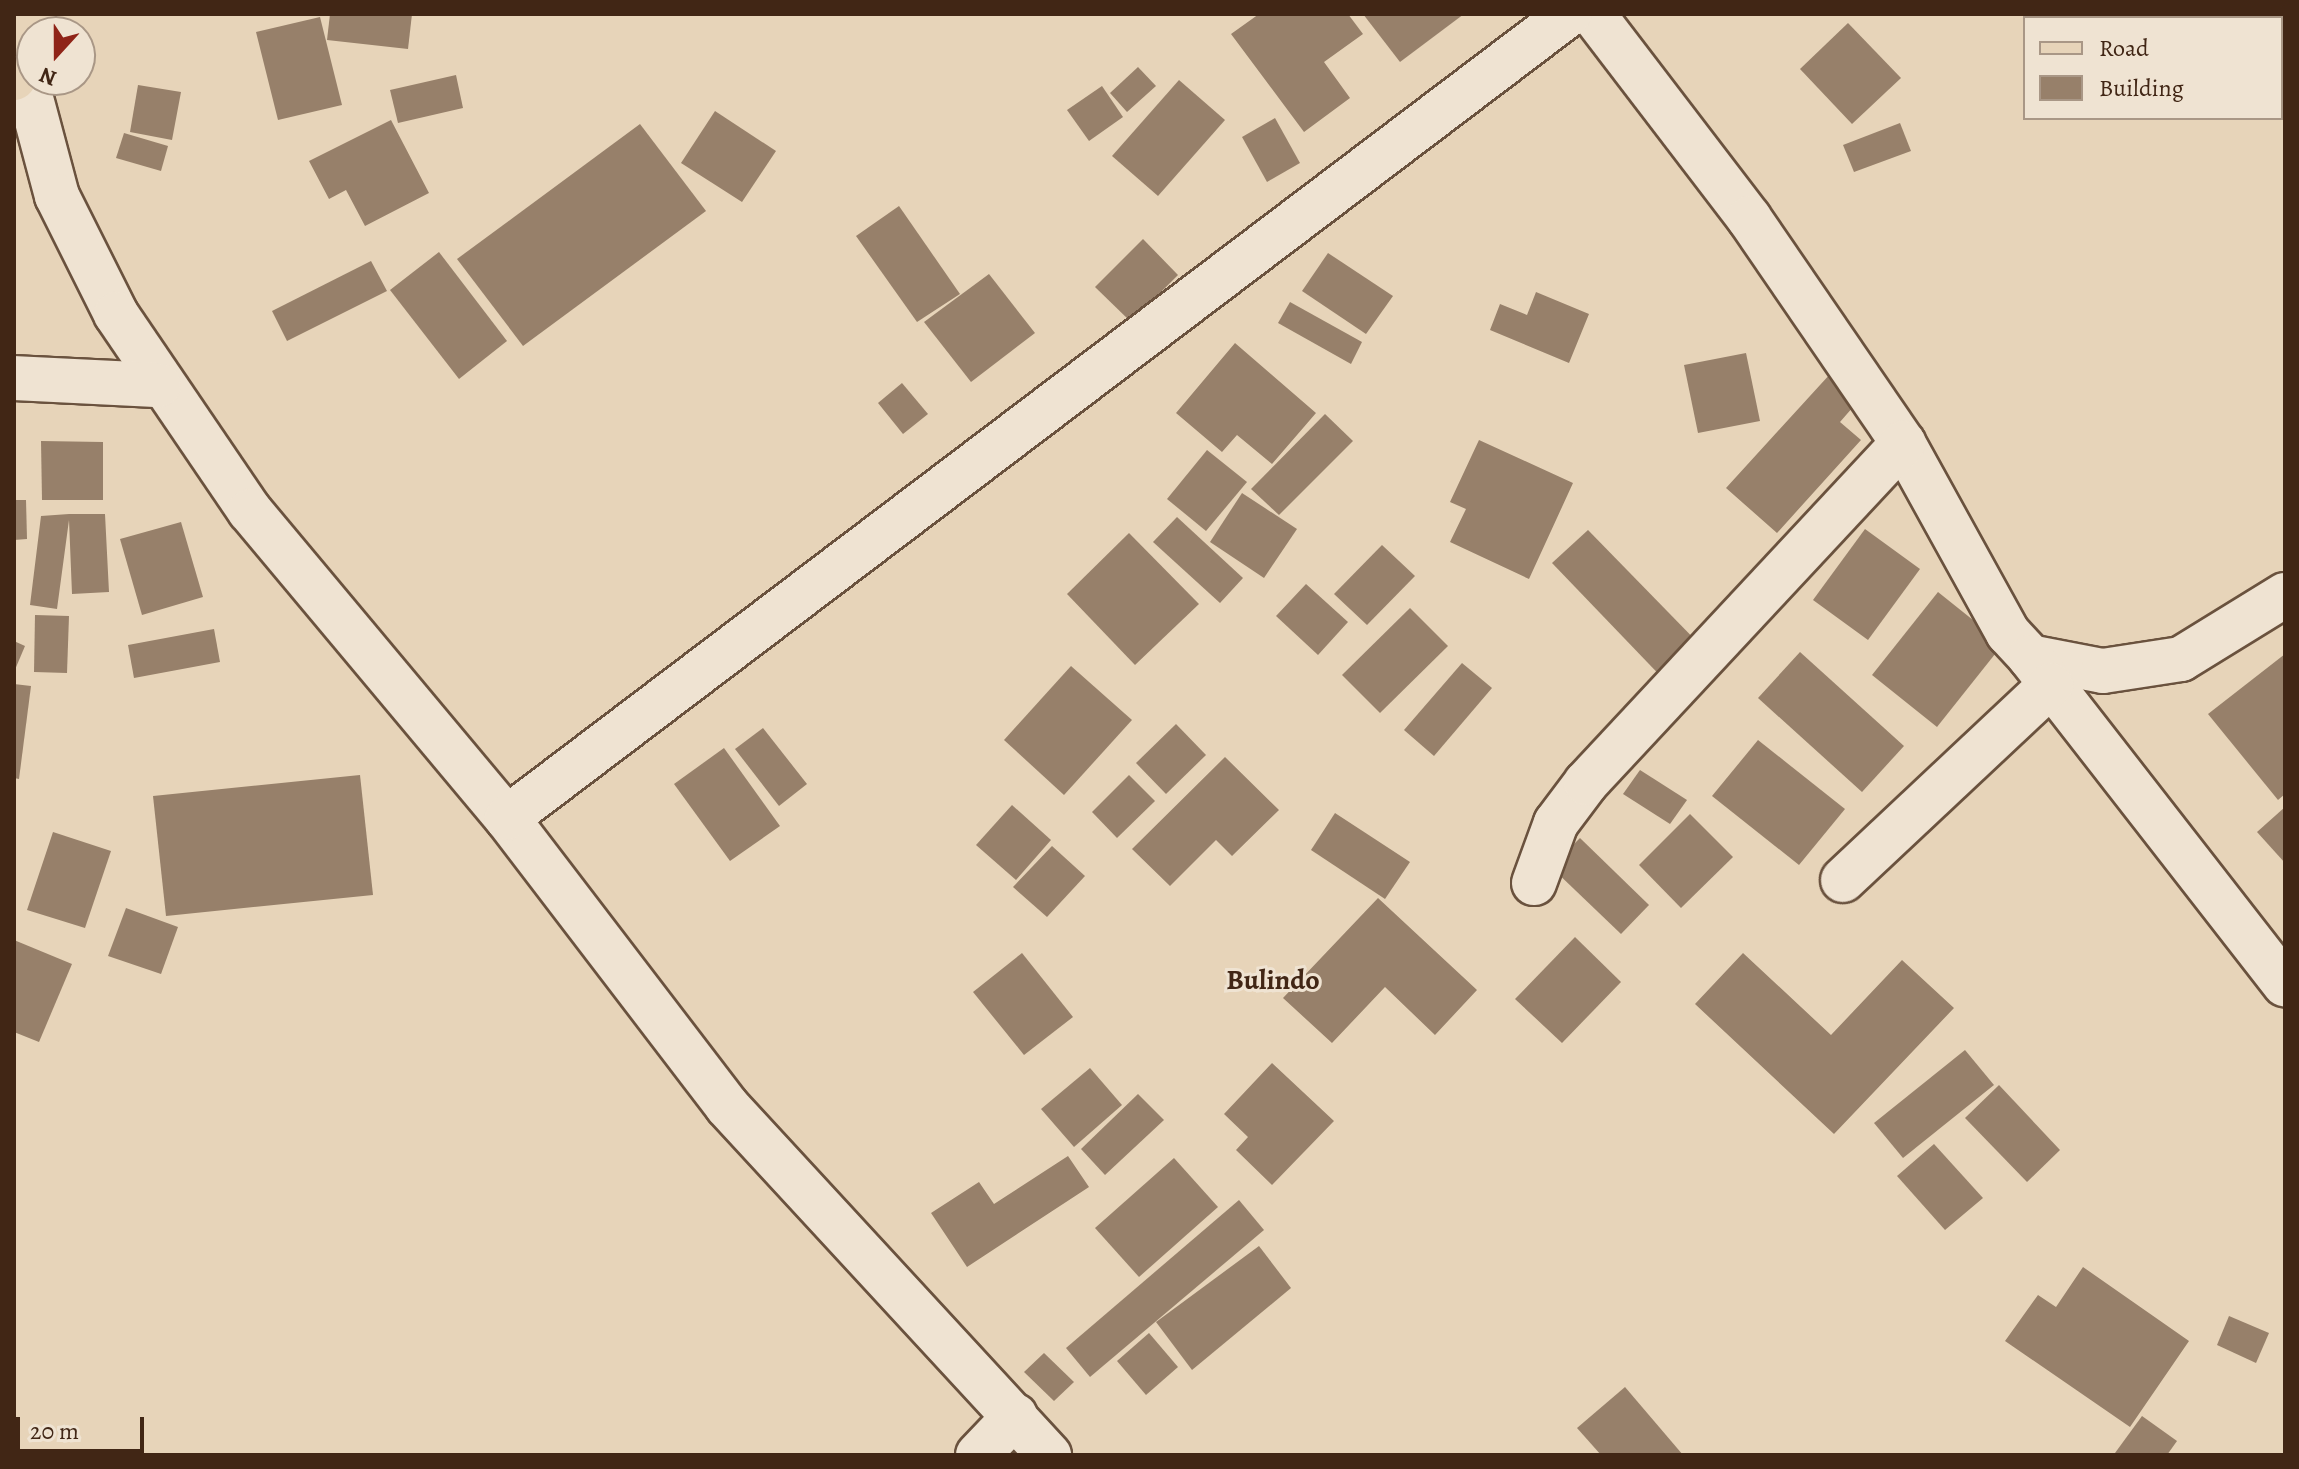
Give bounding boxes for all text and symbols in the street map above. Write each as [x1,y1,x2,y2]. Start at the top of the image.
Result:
north arrow [16,16,96,96]
legend [2023,16,2283,120]
text: Road [2099,32,2149,64]
text: N [35,60,61,93]
text: Building [2099,72,2184,104]
district label: Bulindo [1226,963,1320,997]
scale bar [20,1401,148,1451]
text: 20 m [30,1415,79,1447]

